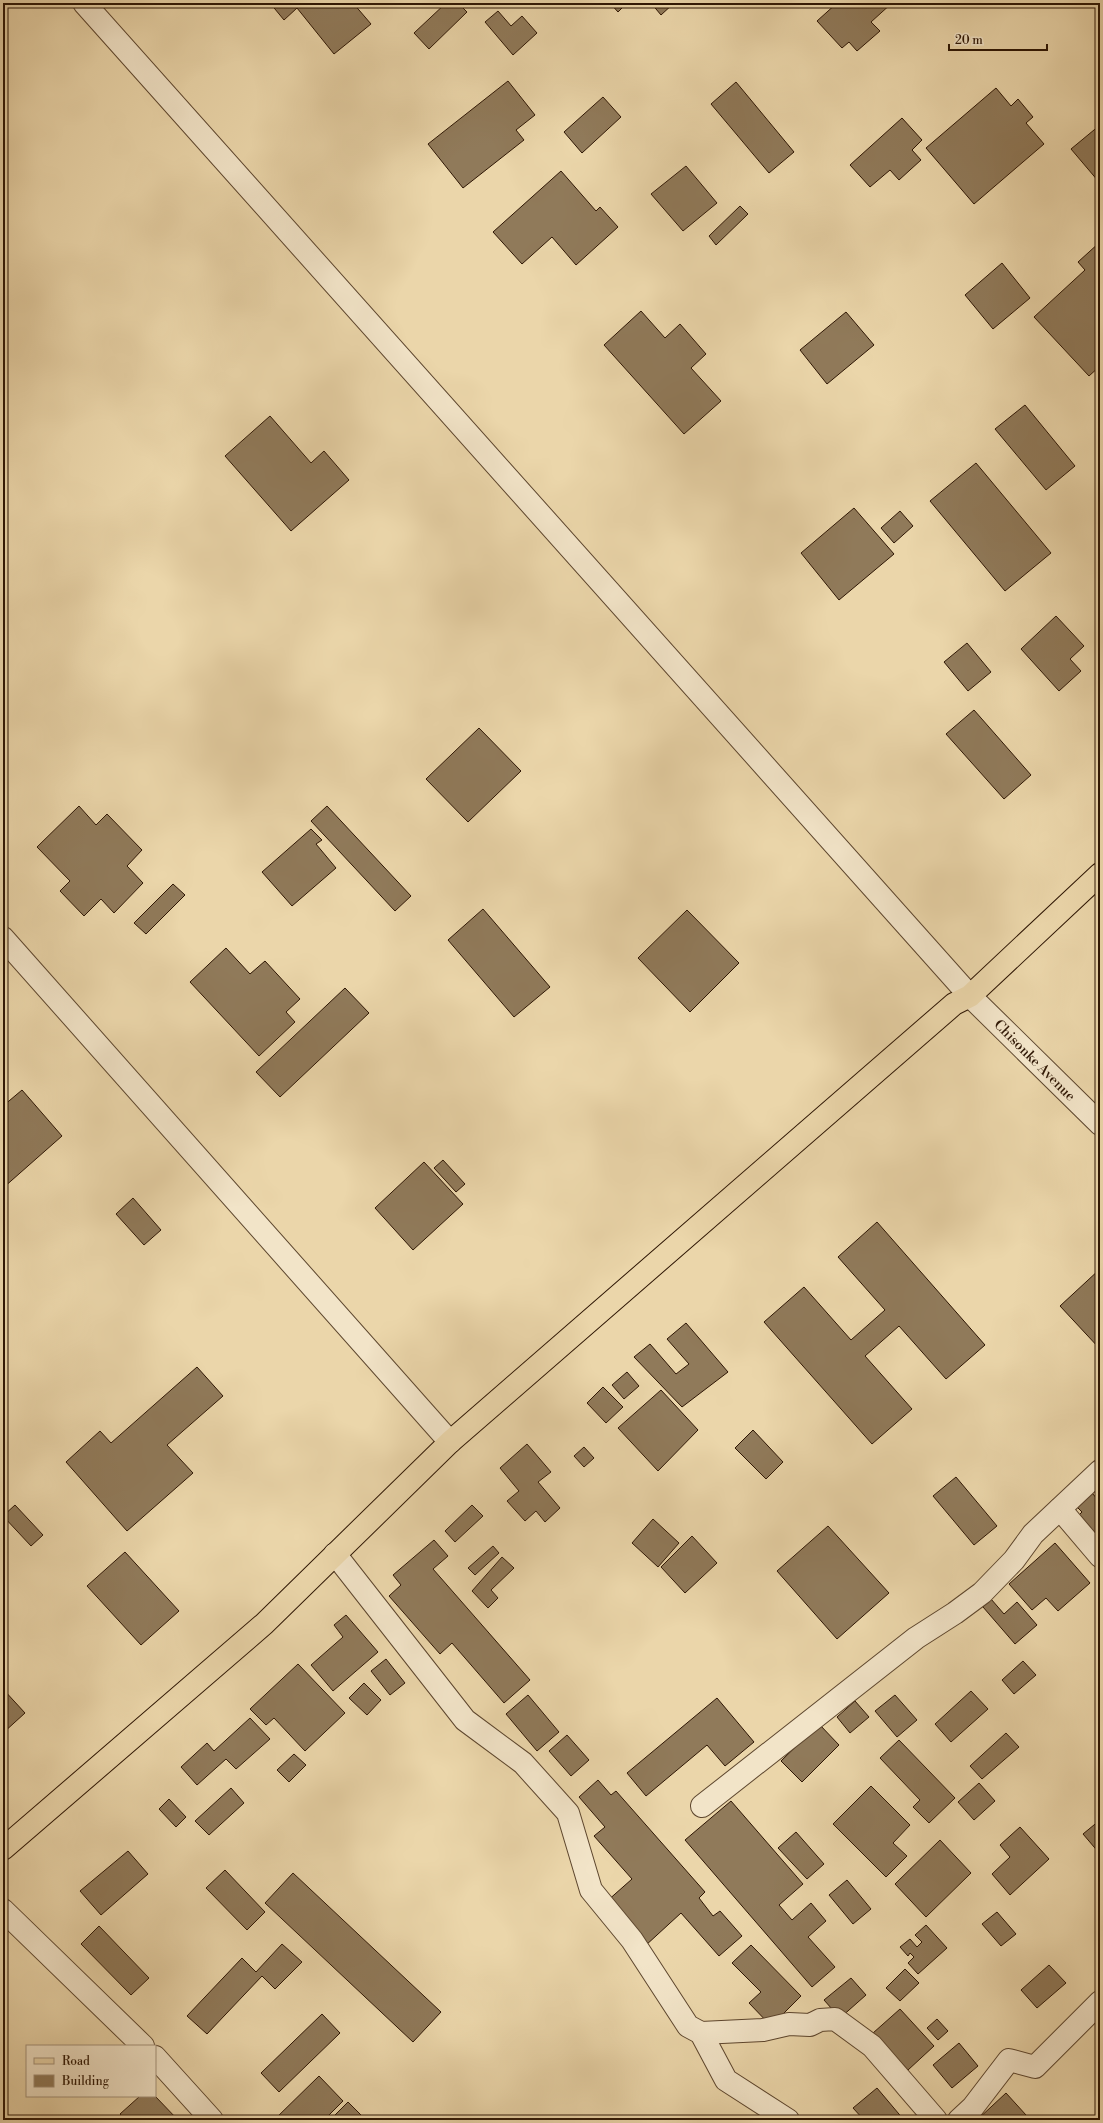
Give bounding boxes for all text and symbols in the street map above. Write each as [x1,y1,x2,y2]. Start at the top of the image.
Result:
scale bar [949,26,1047,52]
text: 20 m [955,33,983,48]
street label: Chisonke Avenue [990,1016,1079,1105]
legend [26,2045,156,2097]
text: Road [62,2054,90,2069]
text: Building [61,2074,110,2089]

